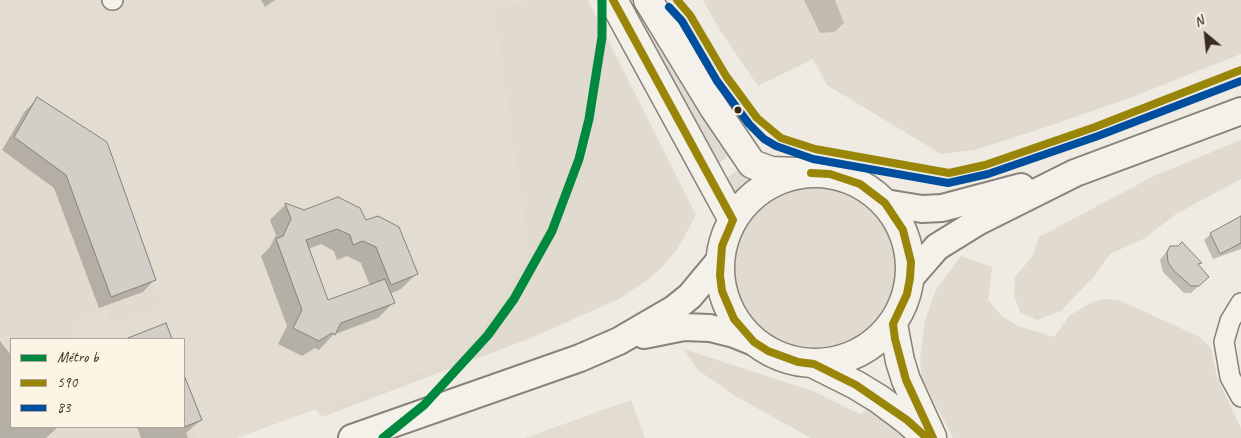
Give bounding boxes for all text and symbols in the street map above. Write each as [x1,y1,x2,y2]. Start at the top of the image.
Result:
north arrow [1181,10,1231,60]
text: N [1191,12,1207,31]
unlabelled marker [733,105,743,115]
legend [10,338,185,428]
text: Métro b [57,348,99,367]
text: 590 [57,373,77,392]
text: 83 [57,398,71,417]

